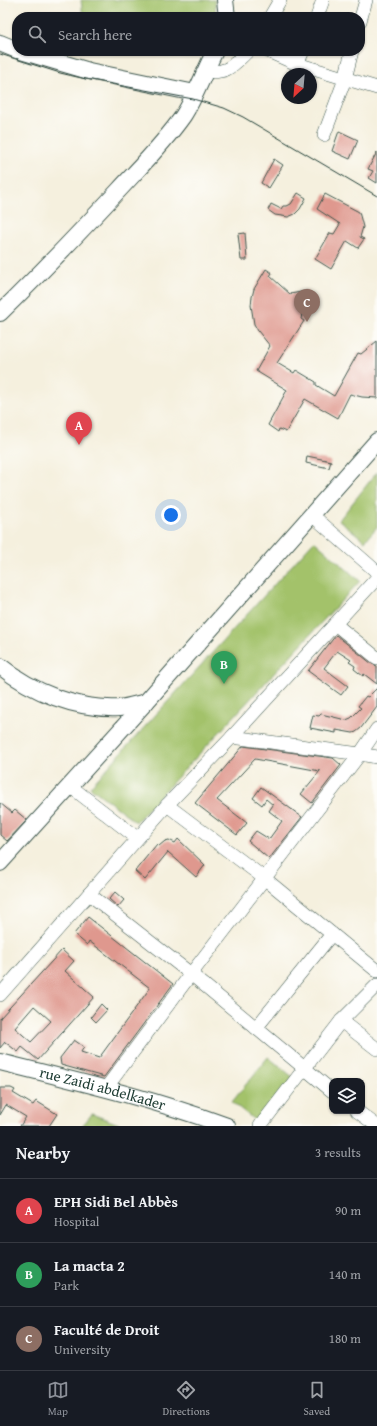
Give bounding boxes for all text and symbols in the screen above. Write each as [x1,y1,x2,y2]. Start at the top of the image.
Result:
search box [12,12,365,56]
icon: search [26,23,48,45]
text: Search here [58,24,132,45]
north arrow [281,68,317,104]
pin: C [294,289,320,322]
pin: A [66,412,92,445]
your location [161,505,181,525]
pin: B [211,651,237,684]
street label: rue Zaidi abdelkader [38,1061,168,1115]
map controls [329,1078,365,1114]
button: layers [329,1078,365,1114]
text: Nearby [16,1140,70,1165]
text: 3 results [315,1143,361,1162]
text: EPH Sidi Bel Abbès [54,1191,178,1212]
text: A [25,1201,33,1220]
text: 90 m [335,1201,361,1220]
text: Hospital [54,1212,99,1231]
text: La macta 2 [54,1255,125,1276]
text: B [25,1265,33,1284]
text: 140 m [329,1265,361,1284]
text: Park [54,1276,79,1295]
text: Faculté de Droit [54,1319,159,1340]
text: C [25,1329,33,1348]
text: 180 m [329,1329,361,1348]
text: University [54,1340,111,1359]
tab: Map [47,1379,69,1419]
tab: Directions [163,1379,210,1419]
tab: Saved [303,1379,330,1419]

